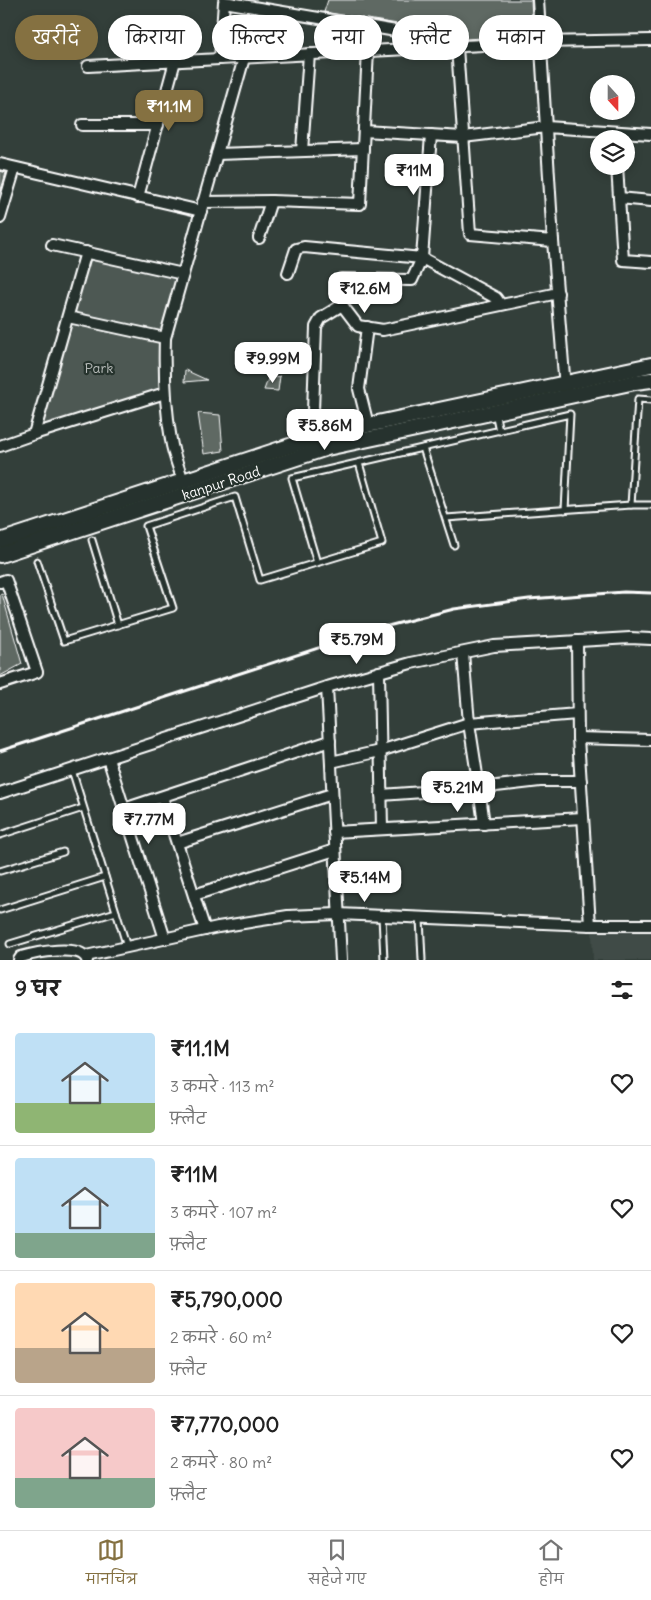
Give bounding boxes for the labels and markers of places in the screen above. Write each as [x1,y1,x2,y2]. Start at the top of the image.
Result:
pin: ₹11.1M [128,90,210,132]
pin: ₹11M [384,154,444,196]
pin: ₹12.6M [324,272,406,314]
pin: ₹9.99M [232,342,314,384]
pin: ₹5.86M [284,408,366,451]
pin: ₹5.79M [316,622,398,665]
pin: ₹5.21M [417,770,499,813]
pin: ₹7.77M [108,802,190,845]
pin: ₹5.14M [324,860,406,903]

